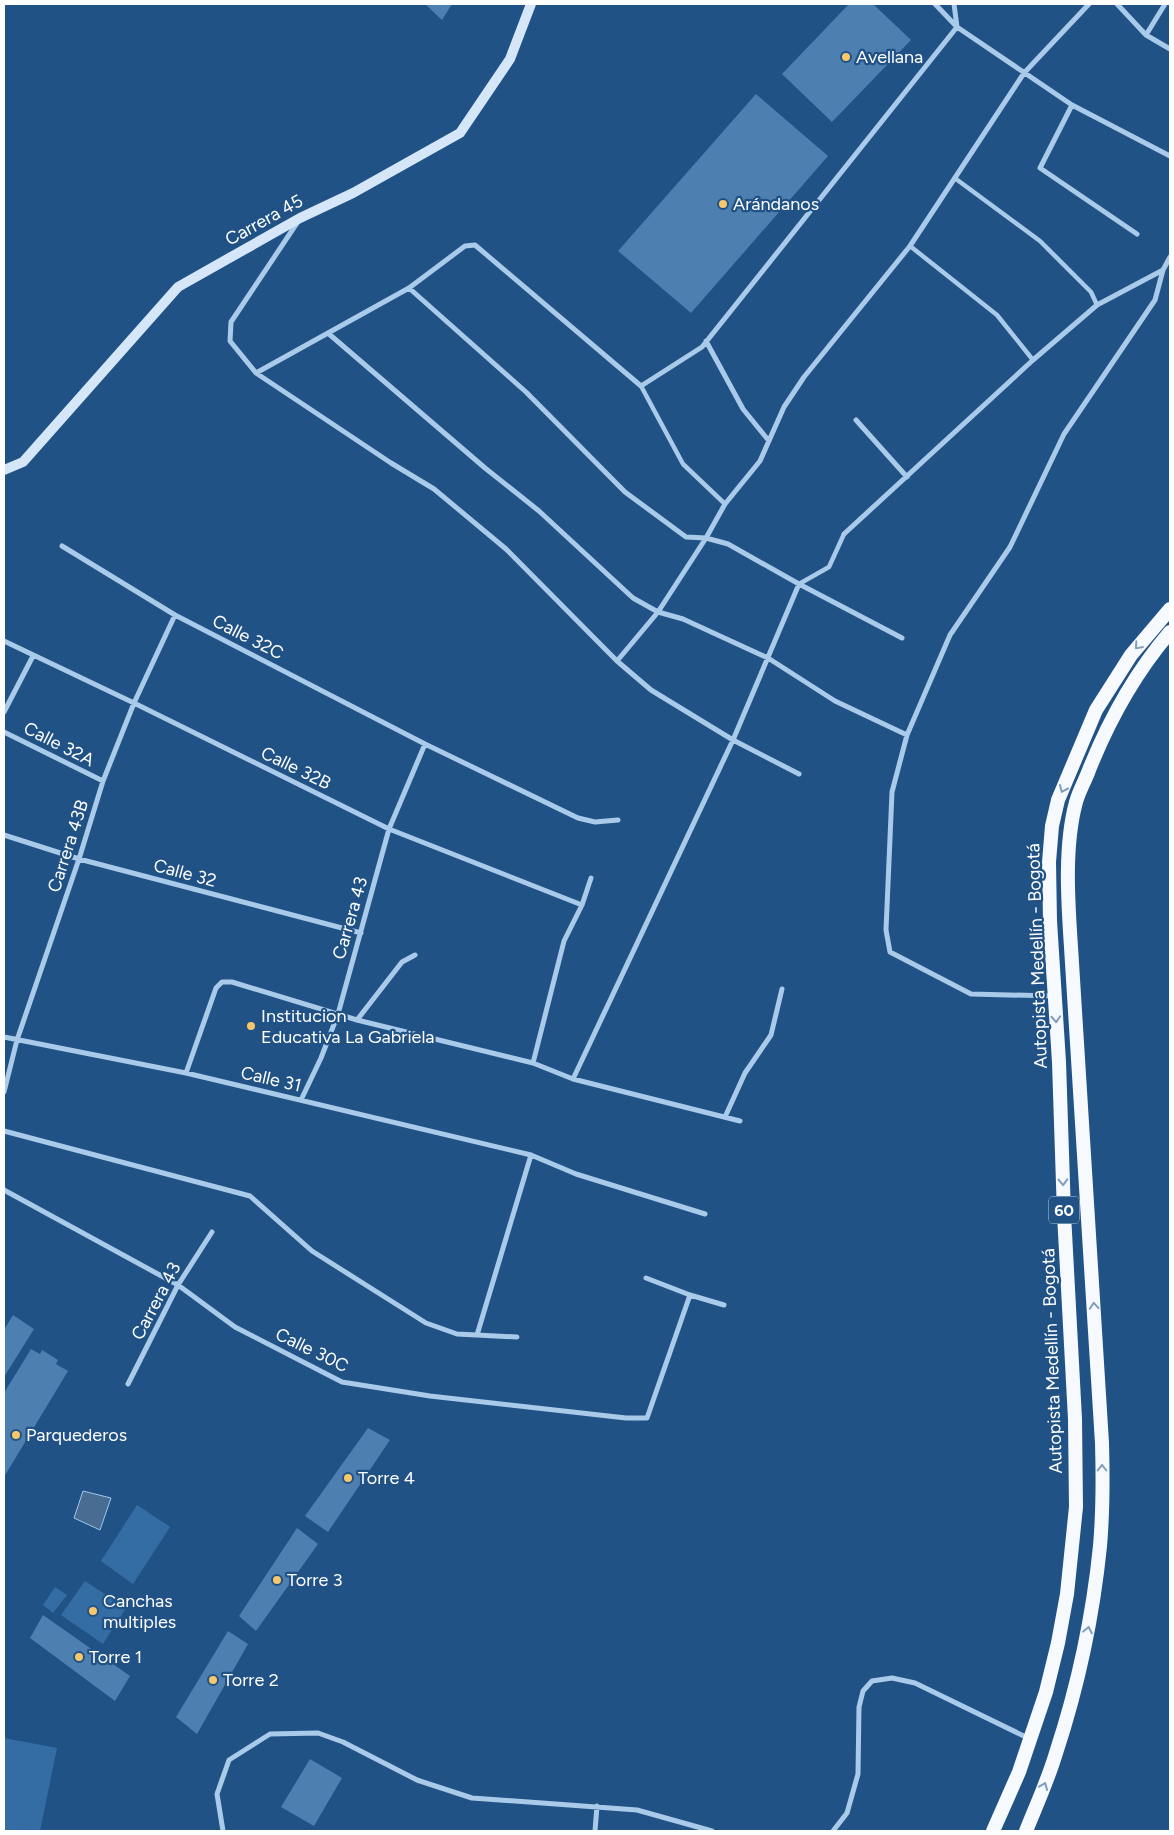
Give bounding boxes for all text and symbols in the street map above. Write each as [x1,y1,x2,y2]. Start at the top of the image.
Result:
place label: Avellana [856,46,923,68]
marker: Avellana [840,51,852,63]
street label: Carrera 45 [221,190,307,250]
place label: Arándanos [733,193,819,215]
marker: Arándanos [717,198,729,210]
street label: Calle 32C [209,610,287,664]
one-way arrow [1135,640,1144,649]
street label: Calle 32A [20,717,98,771]
street label: Calle 32B [257,742,335,794]
one-way arrow [1059,784,1070,793]
street label: Carrera 43B [43,797,93,895]
street label: Autopista Medellín - Bogotá [1022,843,1052,1069]
street label: Calle 32 [151,854,219,892]
street label: Carrera 43 [328,874,372,962]
place label: Institucion Educativa La Gabriela [261,1005,435,1048]
one-way arrow [1051,1016,1062,1024]
marker: Institucion Educativa La Gabriela [245,1020,257,1032]
street label: Calle 31 [239,1061,303,1097]
one-way arrow [1057,1178,1068,1186]
road number: 60 [1049,1196,1079,1224]
street label: Autopista Medellín - Bogotá [1037,1248,1067,1474]
street label: Carrera 43 [126,1258,186,1344]
one-way arrow [1088,1302,1099,1310]
street label: Calle 30C [272,1323,352,1377]
place label: Parquederos [26,1424,127,1446]
marker: Parquederos [10,1429,22,1441]
one-way arrow [1097,1464,1108,1472]
place label: Torre 4 [358,1467,415,1489]
marker: Torre 4 [342,1472,354,1484]
place label: Torre 3 [287,1569,343,1591]
marker: Torre 3 [271,1574,283,1586]
place label: Canchas multiples [103,1590,176,1633]
marker: Canchas multiples [87,1605,99,1617]
one-way arrow [1082,1625,1092,1634]
place label: Torre 1 [89,1646,142,1668]
marker: Torre 1 [73,1651,85,1663]
place label: Torre 2 [223,1669,279,1691]
marker: Torre 2 [207,1674,219,1686]
one-way arrow [1037,1782,1048,1791]

